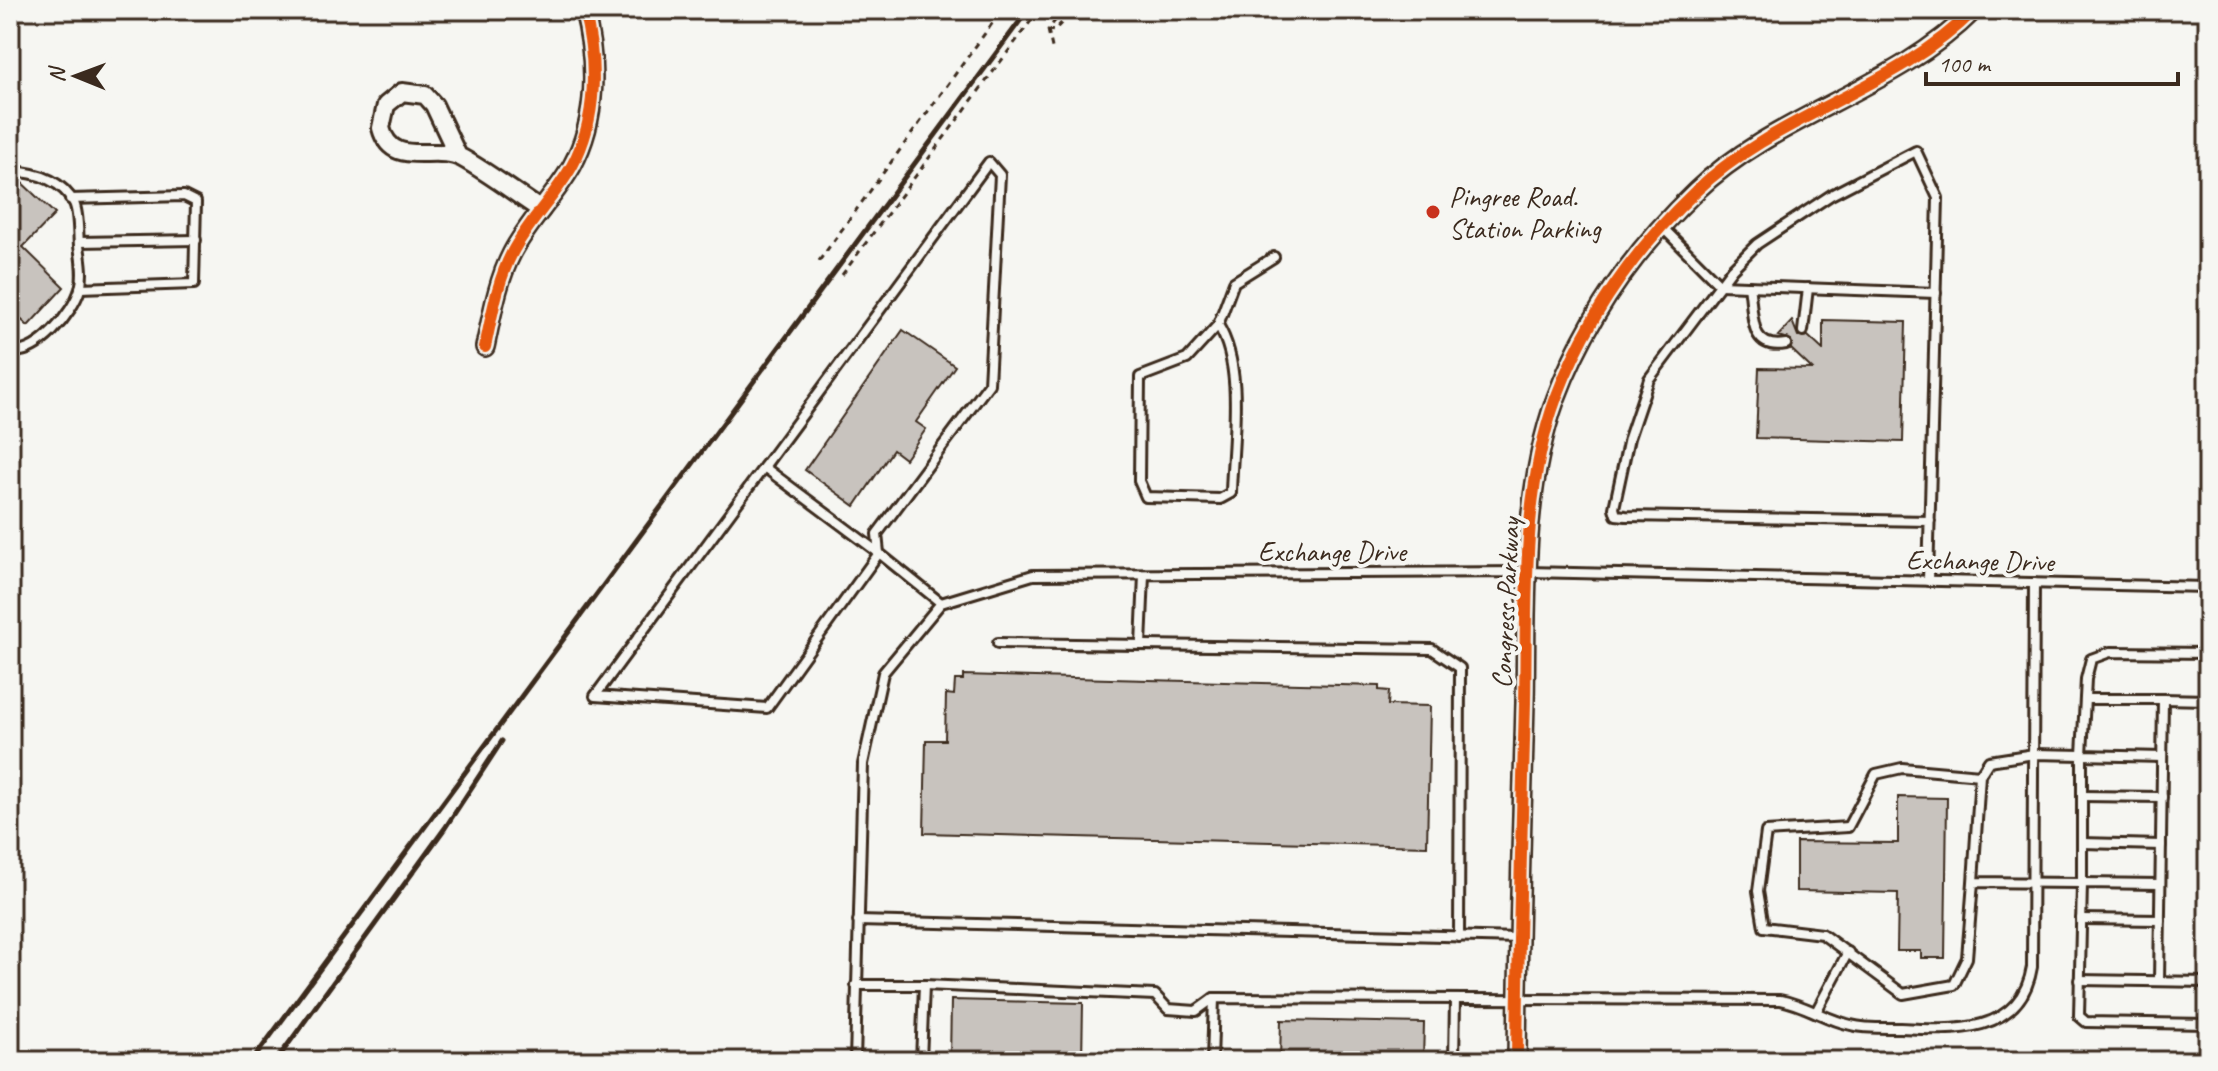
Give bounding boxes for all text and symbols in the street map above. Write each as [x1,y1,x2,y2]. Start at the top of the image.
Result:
north arrow [36,36,116,116]
scale bar [1926,36,2178,86]
text: 100 m [1938,49,1992,79]
text: N [43,65,71,83]
place label: Pingree Road. Station Parking [1449,179,1602,246]
marker: Pingree Road. Station Parking [1424,203,1442,221]
street label: Congress Parkway [1484,514,1528,689]
street label: Exchange Drive [1258,534,1408,569]
street label: Exchange Drive [1906,542,2056,579]

